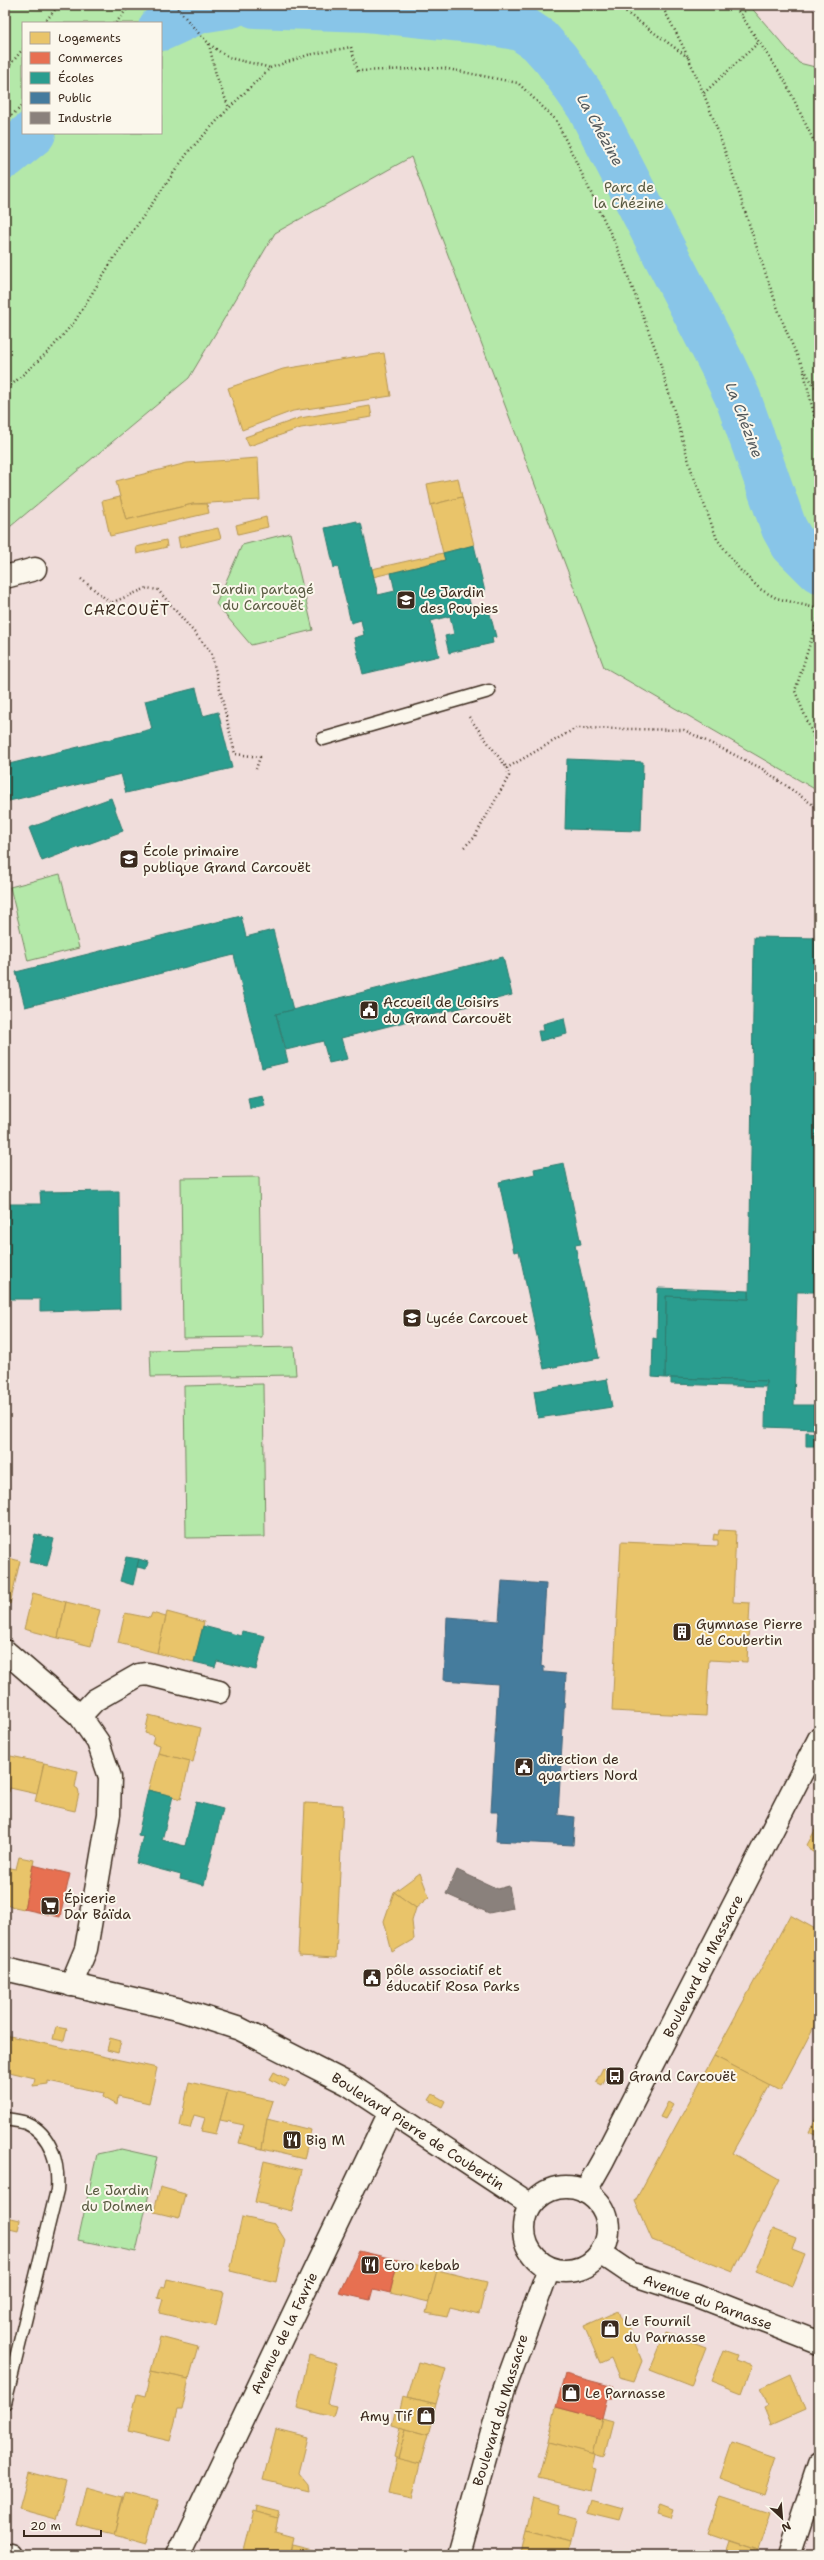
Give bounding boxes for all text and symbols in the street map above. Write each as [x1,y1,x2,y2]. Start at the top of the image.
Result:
legend [22,22,162,134]
text: Logements [58,30,121,46]
text: Commerces [58,50,123,66]
text: Écoles [58,70,94,86]
text: Public [58,90,92,106]
water label: La Chézine [572,90,628,170]
text: Industrie [58,110,112,126]
park label: Parc de la Chézine [594,178,664,212]
water label: La Chézine [720,379,768,461]
park label: Jardin partagé du Carcouët [212,580,314,614]
place label: Le Jardin des Poupies [420,583,499,617]
school or university icon: Le Jardin des Poupies [395,589,417,611]
district label: CARCOUËT [84,600,170,620]
place label: École primaire publique Grand Carcouët [143,842,311,876]
school or university icon: École primaire publique Grand Carcouët [118,848,140,870]
place label: Accueil de Loisirs du Grand Carcouët [383,993,512,1027]
public building icon: Accueil de Loisirs du Grand Carcouët [358,999,380,1021]
school or university icon: Lycée Carcouet [401,1307,423,1329]
place label: Lycée Carcouet [426,1309,528,1327]
place label: Gymnase Pierre de Coubertin [696,1615,803,1649]
building icon: Gymnase Pierre de Coubertin [671,1621,693,1643]
place label: direction de quartiers Nord [538,1750,638,1784]
public building icon: direction de quartiers Nord [513,1756,535,1778]
place label: Épicerie Dar Baïda [64,1889,131,1923]
street label: Boulevard du Massacre [659,1891,747,2041]
supermarket icon: Épicerie Dar Baïda [39,1895,61,1917]
place label: pôle associatif et éducatif Rosa Parks [386,1961,520,1995]
public building icon: pôle associatif et éducatif Rosa Parks [361,1967,383,1989]
bus stop icon: Grand Carcouët [604,2065,626,2087]
place label: Grand Carcouët [629,2067,736,2085]
street label: Boulevard Pierre de Coubertin [328,2068,508,2194]
restaurant icon: Big M [281,2129,303,2151]
place label: Big M [306,2131,345,2149]
park label: Le Jardin du Dolmen [81,2181,153,2215]
restaurant icon: Euro kebab [359,2254,381,2276]
place label: Euro kebab [384,2256,460,2274]
street label: Avenue de la Favrie [247,2269,321,2397]
street label: Avenue du Parnasse [641,2270,775,2334]
place label: Le Fournil du Parnasse [624,2312,706,2346]
shop icon: Le Fournil du Parnasse [599,2318,621,2340]
street label: Boulevard du Massacre [468,2332,532,2488]
shop icon: Le Parnasse [560,2382,582,2404]
place label: Le Parnasse [585,2384,666,2402]
shop icon: Amy Tif [415,2405,437,2427]
place label: Amy Tif [360,2407,413,2425]
north arrow [762,2498,802,2538]
scale bar [24,2512,101,2538]
text: 20 m [30,2518,61,2534]
text: N [779,2518,793,2535]

